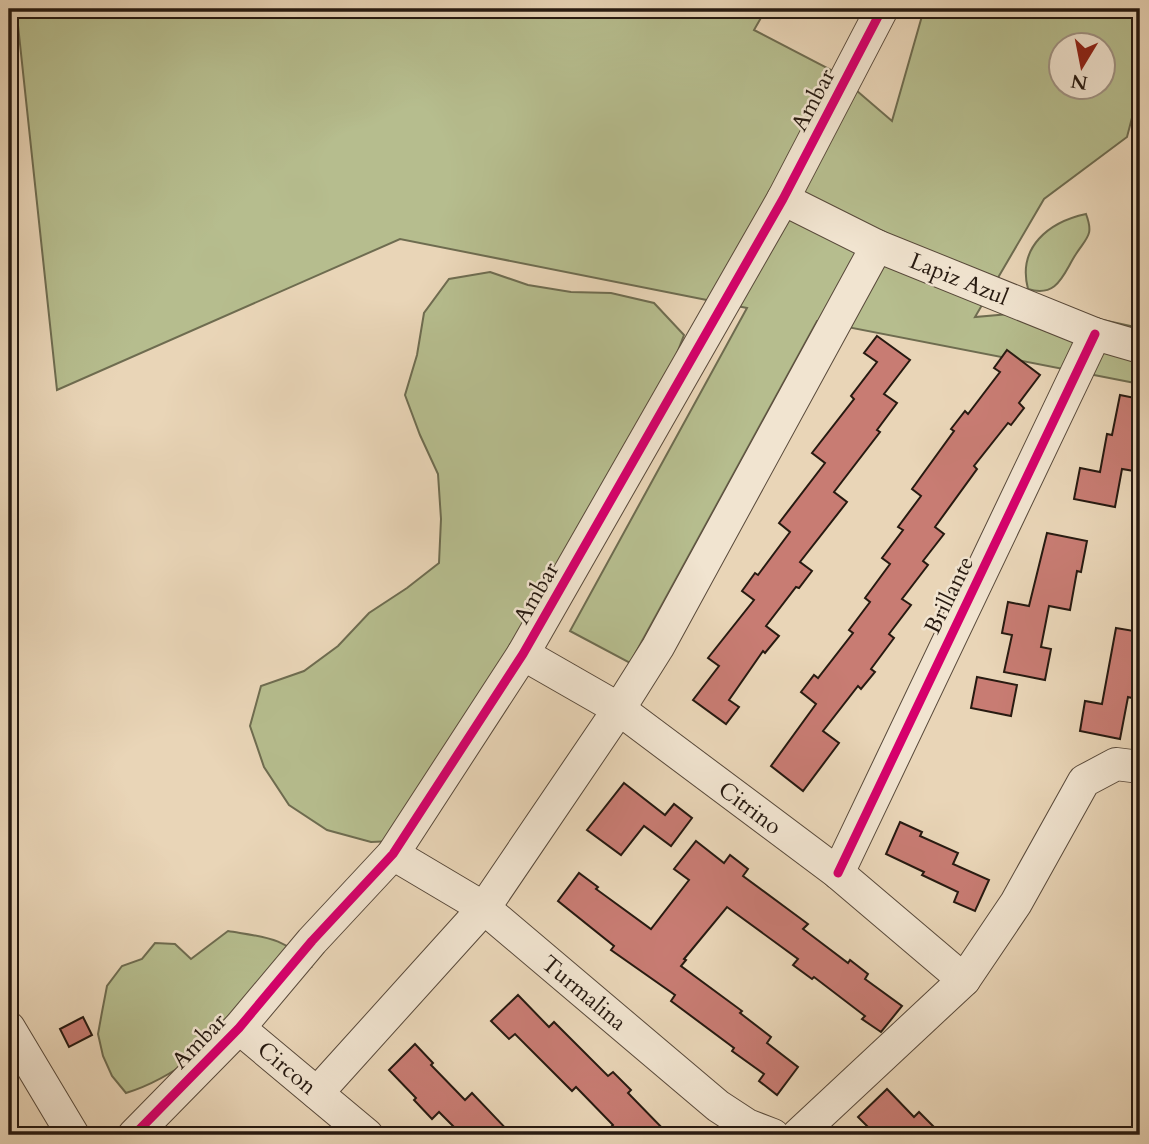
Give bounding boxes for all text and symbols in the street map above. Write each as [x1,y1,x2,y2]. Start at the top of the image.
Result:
north arrow [1048,32,1118,102]
street label: Ambar [784,63,843,137]
text: N [1068,67,1090,96]
street label: Lapiz Azul [905,245,1013,313]
street label: Brillante [917,551,981,639]
street label: Ambar [506,556,566,630]
street label: Citrino [712,774,788,842]
street label: Turmalina [535,948,633,1038]
street label: Ambar [165,1006,234,1076]
street label: Circon [251,1034,323,1102]

